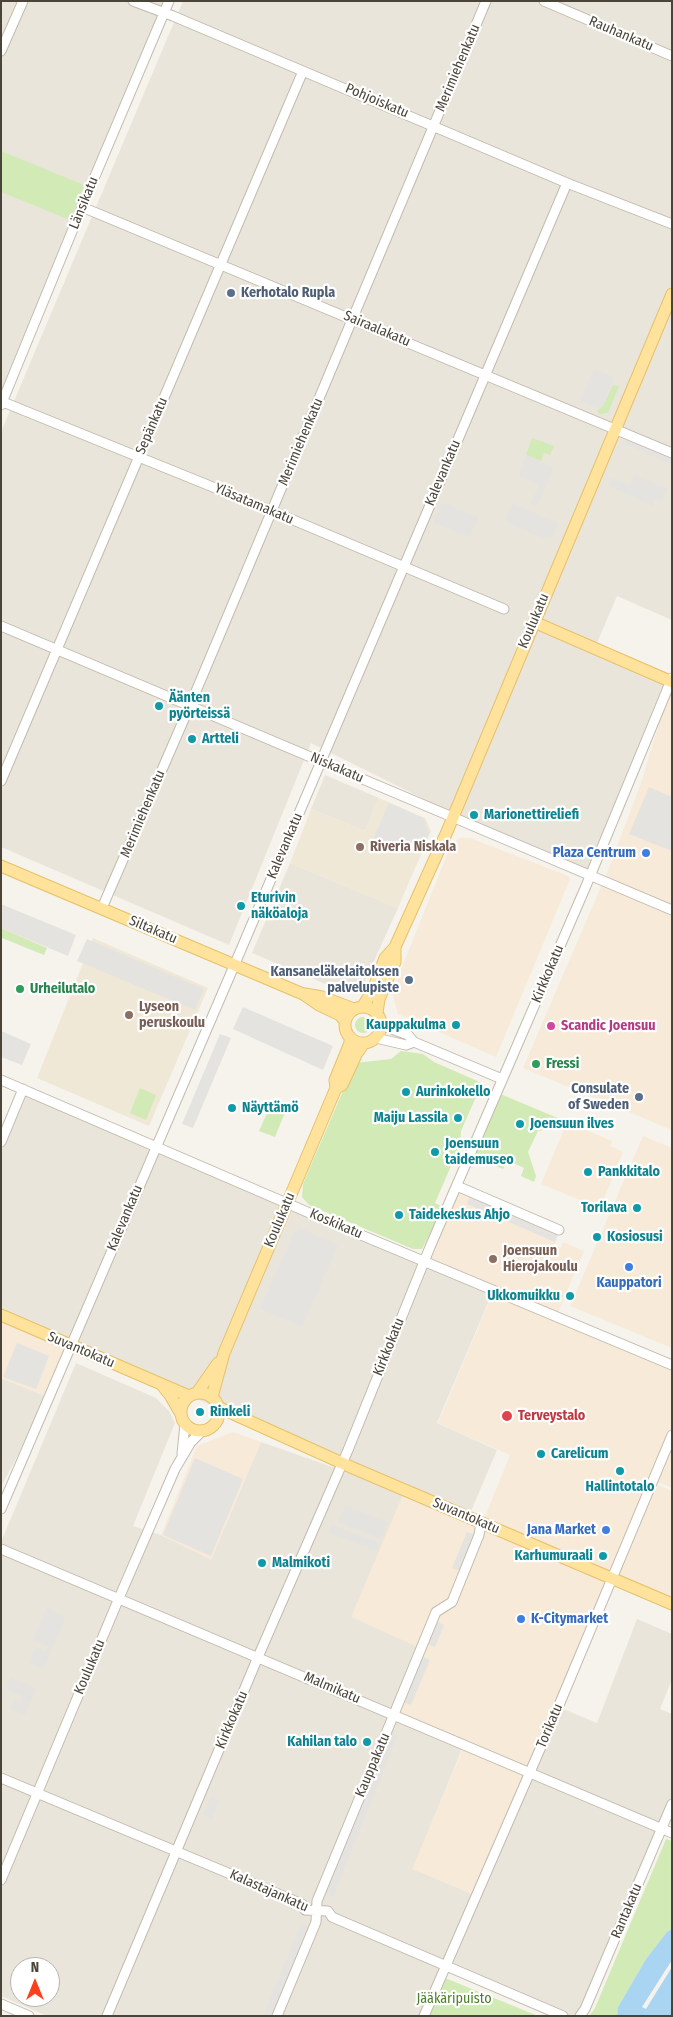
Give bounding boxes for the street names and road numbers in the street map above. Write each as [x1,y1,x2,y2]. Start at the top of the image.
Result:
street label: Rauhankatu [586,13,656,55]
street label: Merimiehenkatu [432,22,484,114]
street label: Pohjoiskatu [343,80,411,122]
street label: Länsikatu [66,174,102,232]
street label: Sairaalakatu [341,307,413,351]
street label: Sepänkatu [132,395,172,457]
street label: Merimiehenkatu [275,396,327,488]
street label: Kalevankatu [422,438,464,508]
street label: Yläsatamakatu [212,480,296,528]
street label: Koulukatu [515,591,553,651]
street label: Niskakatu [308,749,366,787]
street label: Merimiehenkatu [117,768,169,860]
street label: Kalevankatu [264,811,306,881]
street label: Siltakatu [126,912,180,948]
street label: Kirkkokatu [528,943,568,1005]
street label: Kalevankatu [104,1183,146,1253]
street label: Koulukatu [261,1190,299,1250]
street label: Koskikatu [307,1205,365,1243]
street label: Kirkkokatu [370,1315,408,1379]
street label: Suvantokatu [45,1328,117,1372]
street label: Suvantokatu [430,1494,502,1538]
street label: Koulukatu [71,1637,109,1697]
street label: Malmikatu [301,1669,363,1707]
street label: Kirkkokatu [212,1689,252,1751]
street label: Torikatu [533,1701,567,1751]
street label: Kauppakatu [352,1730,394,1800]
street label: Kalastajankatu [227,1866,311,1916]
street label: Rantakatu [608,1881,646,1941]

